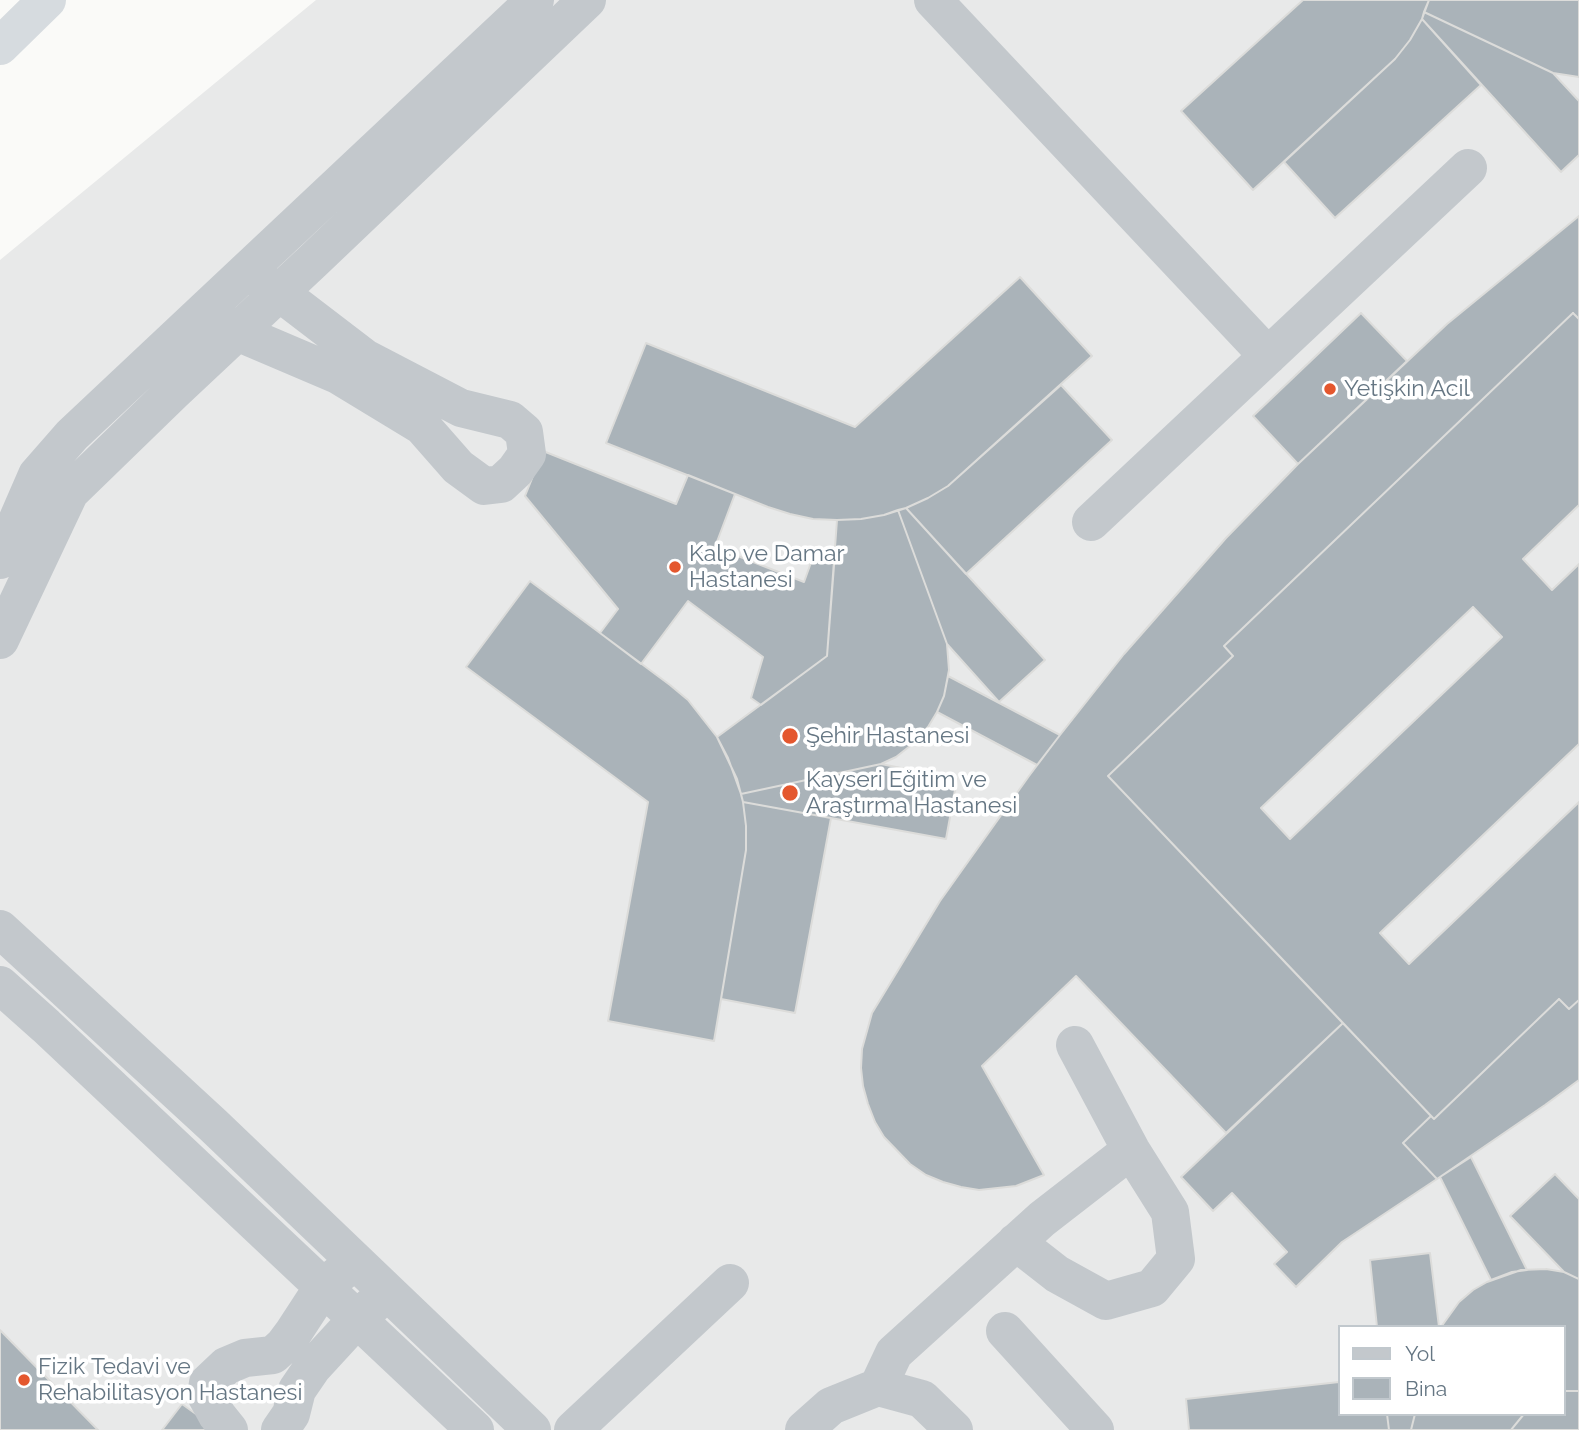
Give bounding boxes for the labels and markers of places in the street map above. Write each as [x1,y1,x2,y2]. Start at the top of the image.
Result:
place label: Yetişkin Acil [1344,375,1470,403]
marker: Yetişkin Acil [1322,381,1338,397]
place label: Kalp ve Damar Hastanesi [689,540,844,594]
marker: Kalp ve Damar Hastanesi [667,559,683,575]
place label: Şehir Hastanesi [806,722,970,750]
marker: Şehir Hastanesi [780,726,800,746]
place label: Kayseri Eğitim ve Araştırma Hastanesi [806,766,1017,820]
marker: Kayseri Eğitim ve Araştırma Hastanesi [780,783,800,803]
place label: Fizik Tedavi ve Rehabilitasyon Hastanesi [38,1353,302,1407]
marker: Fizik Tedavi ve Rehabilitasyon Hastanesi [16,1372,32,1388]

